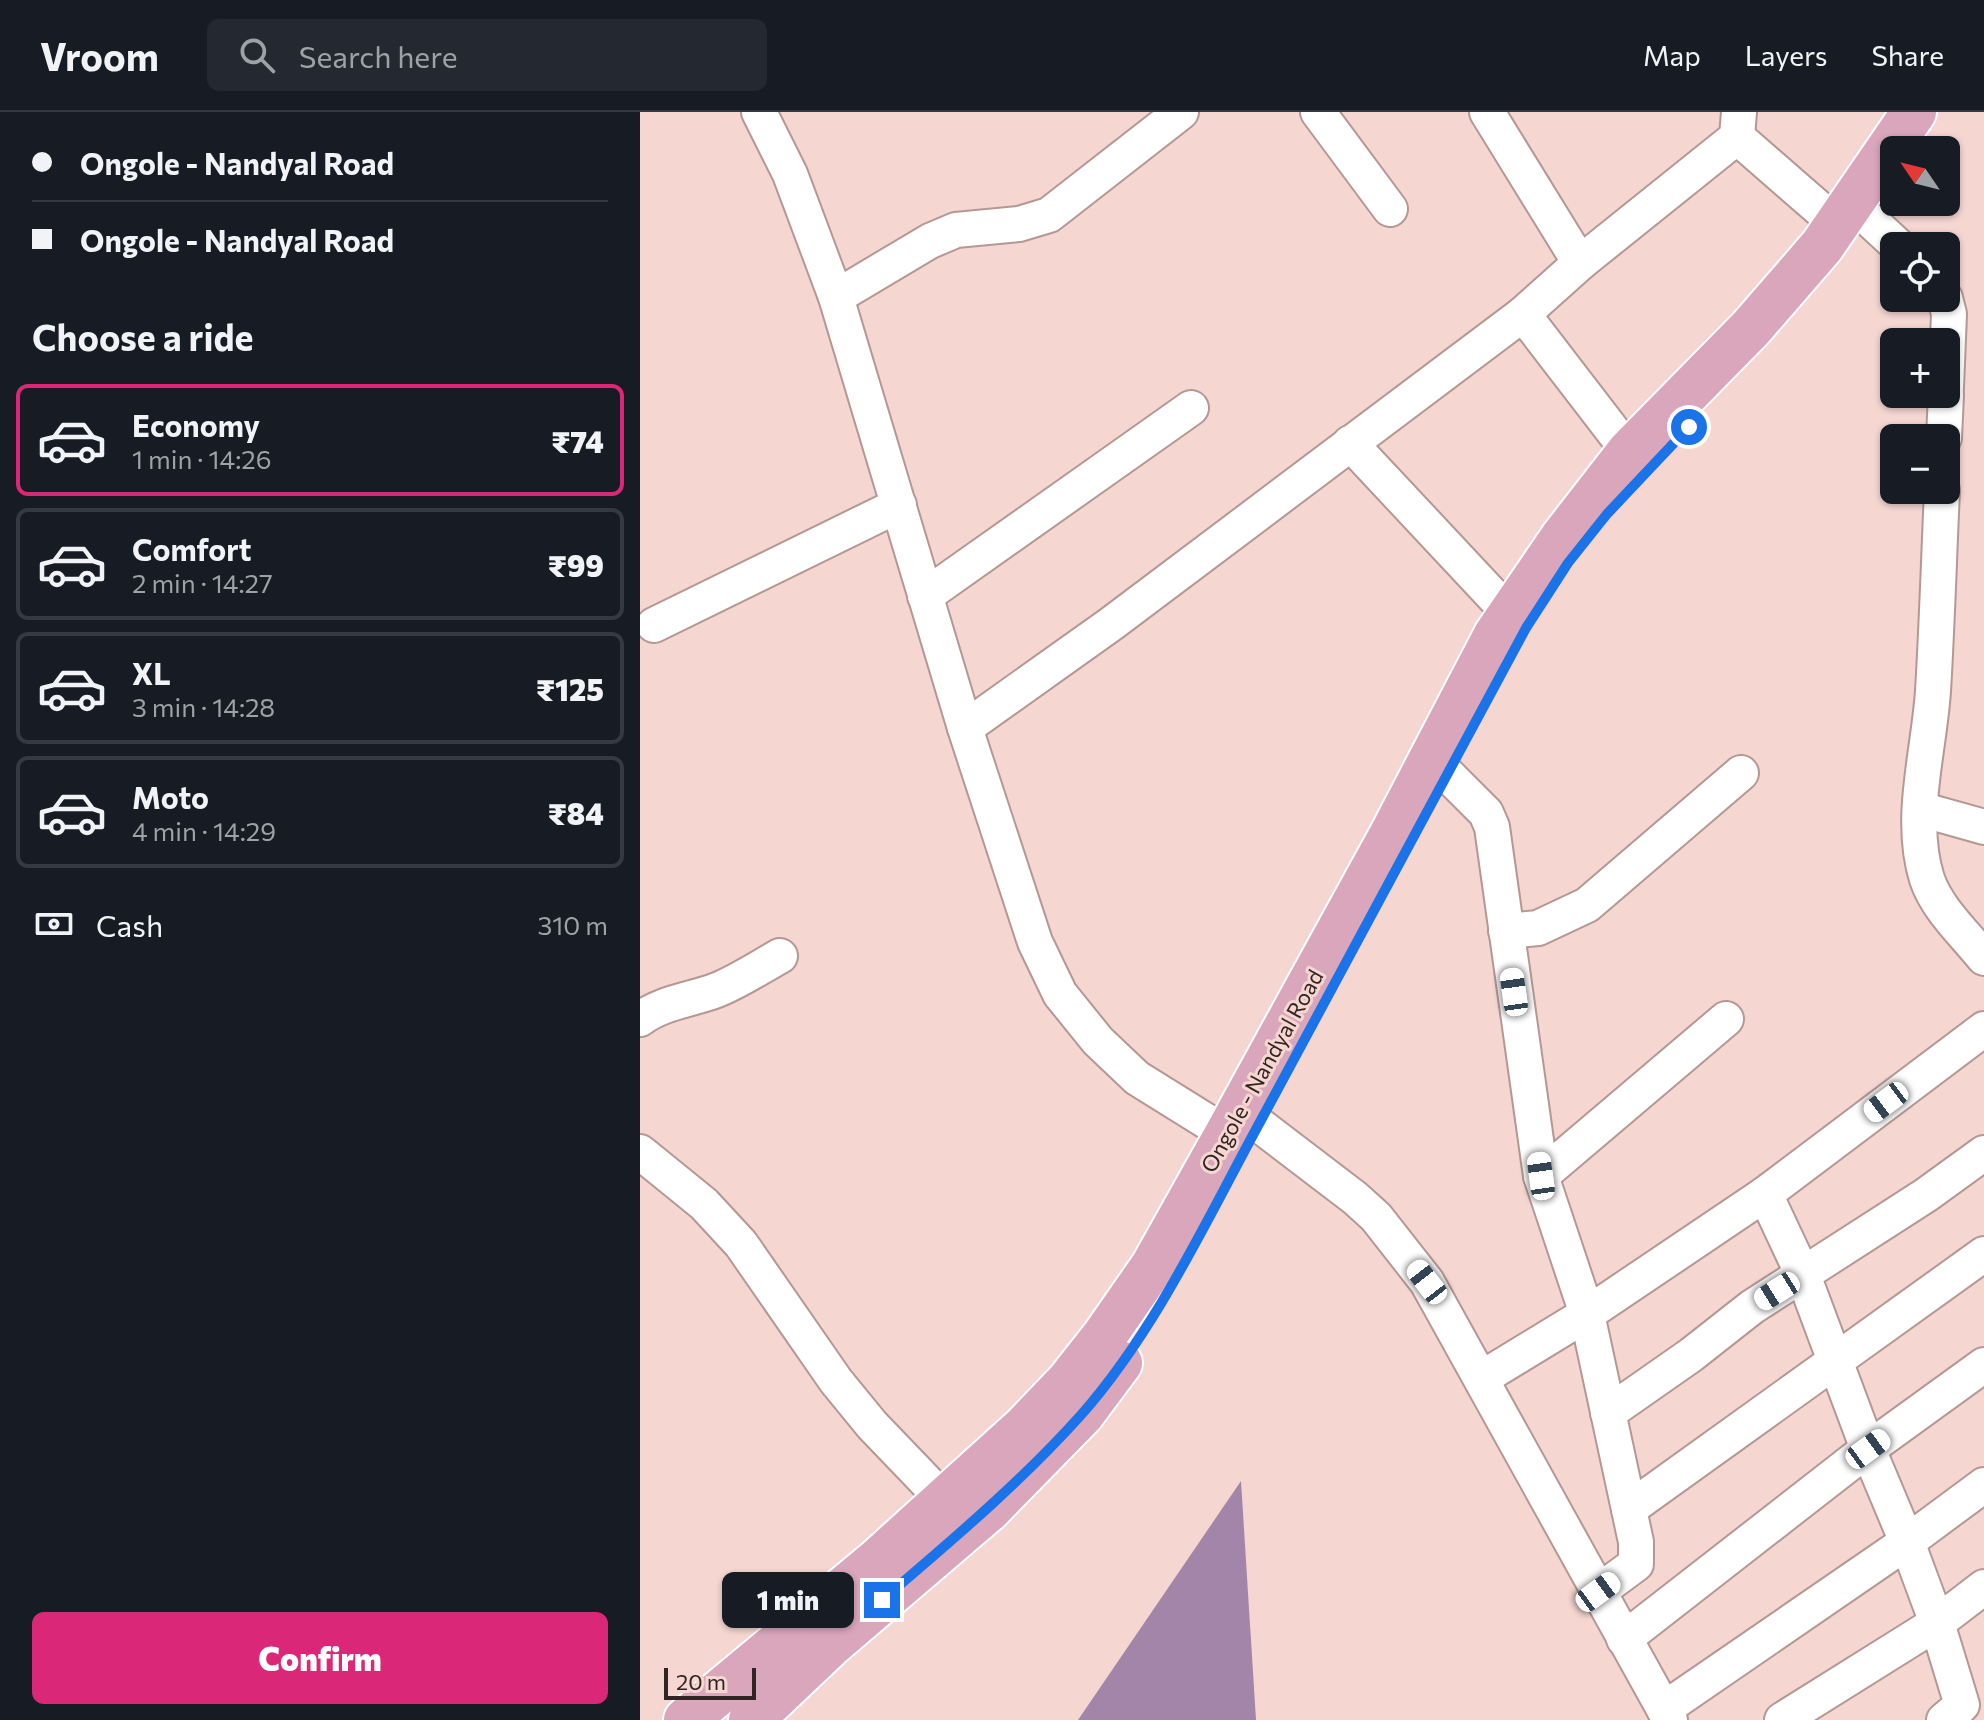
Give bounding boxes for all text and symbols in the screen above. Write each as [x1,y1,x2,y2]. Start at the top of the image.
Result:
search box [207,19,767,91]
text: Vroom [40,32,159,79]
icon: search [235,33,279,77]
text: Search here [299,37,457,74]
text: Map [1643,38,1701,72]
text: Layers [1745,38,1827,72]
text: Share [1871,38,1944,72]
north arrow [1880,136,1960,216]
map controls [1880,136,1960,504]
text: Ongole - Nandyal Road [80,144,394,181]
text: Ongole - Nandyal Road [80,221,394,258]
button: locate [1880,232,1960,312]
text: Choose a ride [32,314,253,358]
button: + [1880,328,1960,408]
icon: car [36,404,108,476]
text: Economy [132,406,260,443]
route start [1671,409,1707,445]
text: ₹74 [551,422,604,459]
button: − [1880,424,1960,504]
text: 1 min · 14:26 [132,443,271,474]
icon: car [36,528,108,600]
text: Comfort [132,530,251,567]
text: ₹99 [548,546,604,583]
text: 2 min · 14:27 [132,567,273,598]
icon: car [36,652,108,724]
text: XL [132,654,171,691]
text: ₹125 [536,670,604,707]
text: 3 min · 14:28 [132,691,275,722]
icon: car [36,776,108,848]
text: Moto [132,778,209,815]
text: ₹84 [548,794,604,831]
text: 4 min · 14:29 [132,815,276,846]
icon: cash [32,902,76,946]
text: Cash [96,906,163,943]
text: 310 m [537,909,608,940]
street label: Ongole - Nandyal Road [1195,965,1329,1177]
car [1499,967,1529,1017]
car [1860,1078,1912,1126]
car [1526,1151,1556,1201]
car [1403,1256,1451,1308]
car [1750,1268,1804,1314]
car [1842,1425,1894,1473]
car [1572,1568,1624,1616]
callout: 1 min [722,1572,854,1628]
route end [864,1582,900,1618]
text: 1 min [757,1584,819,1615]
button: Confirm [32,1612,608,1704]
scale bar [664,1664,756,1700]
text: 20 m [676,1668,726,1695]

